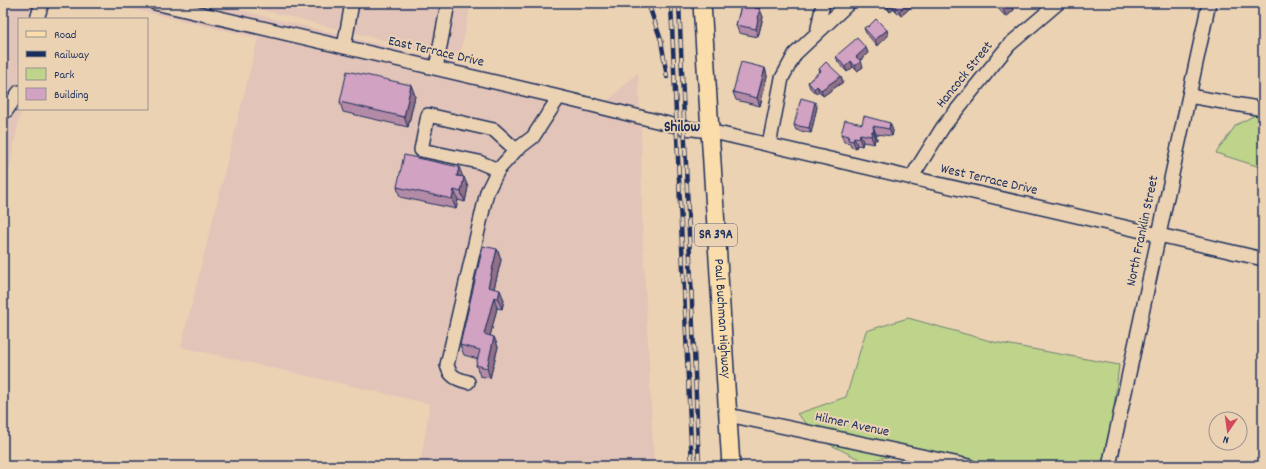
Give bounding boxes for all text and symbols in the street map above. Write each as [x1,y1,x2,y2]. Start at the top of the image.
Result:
legend [18,18,148,110]
text: Road [54,27,76,44]
street label: East Terrace Drive [386,31,486,73]
street label: Hancock Street [932,37,998,113]
text: Railway [54,47,90,64]
text: Park [54,67,75,84]
text: Building [54,87,89,104]
district label: Shilow [664,117,700,139]
street label: West Terrace Drive [938,159,1040,201]
street label: North Franklin Street [1121,174,1165,288]
road number: SR 39A [695,224,737,246]
street label: Paul Buchman Highway [708,258,735,379]
street label: Hilmer Avenue [813,407,891,443]
north arrow [1208,411,1248,451]
text: N [1221,430,1231,447]

